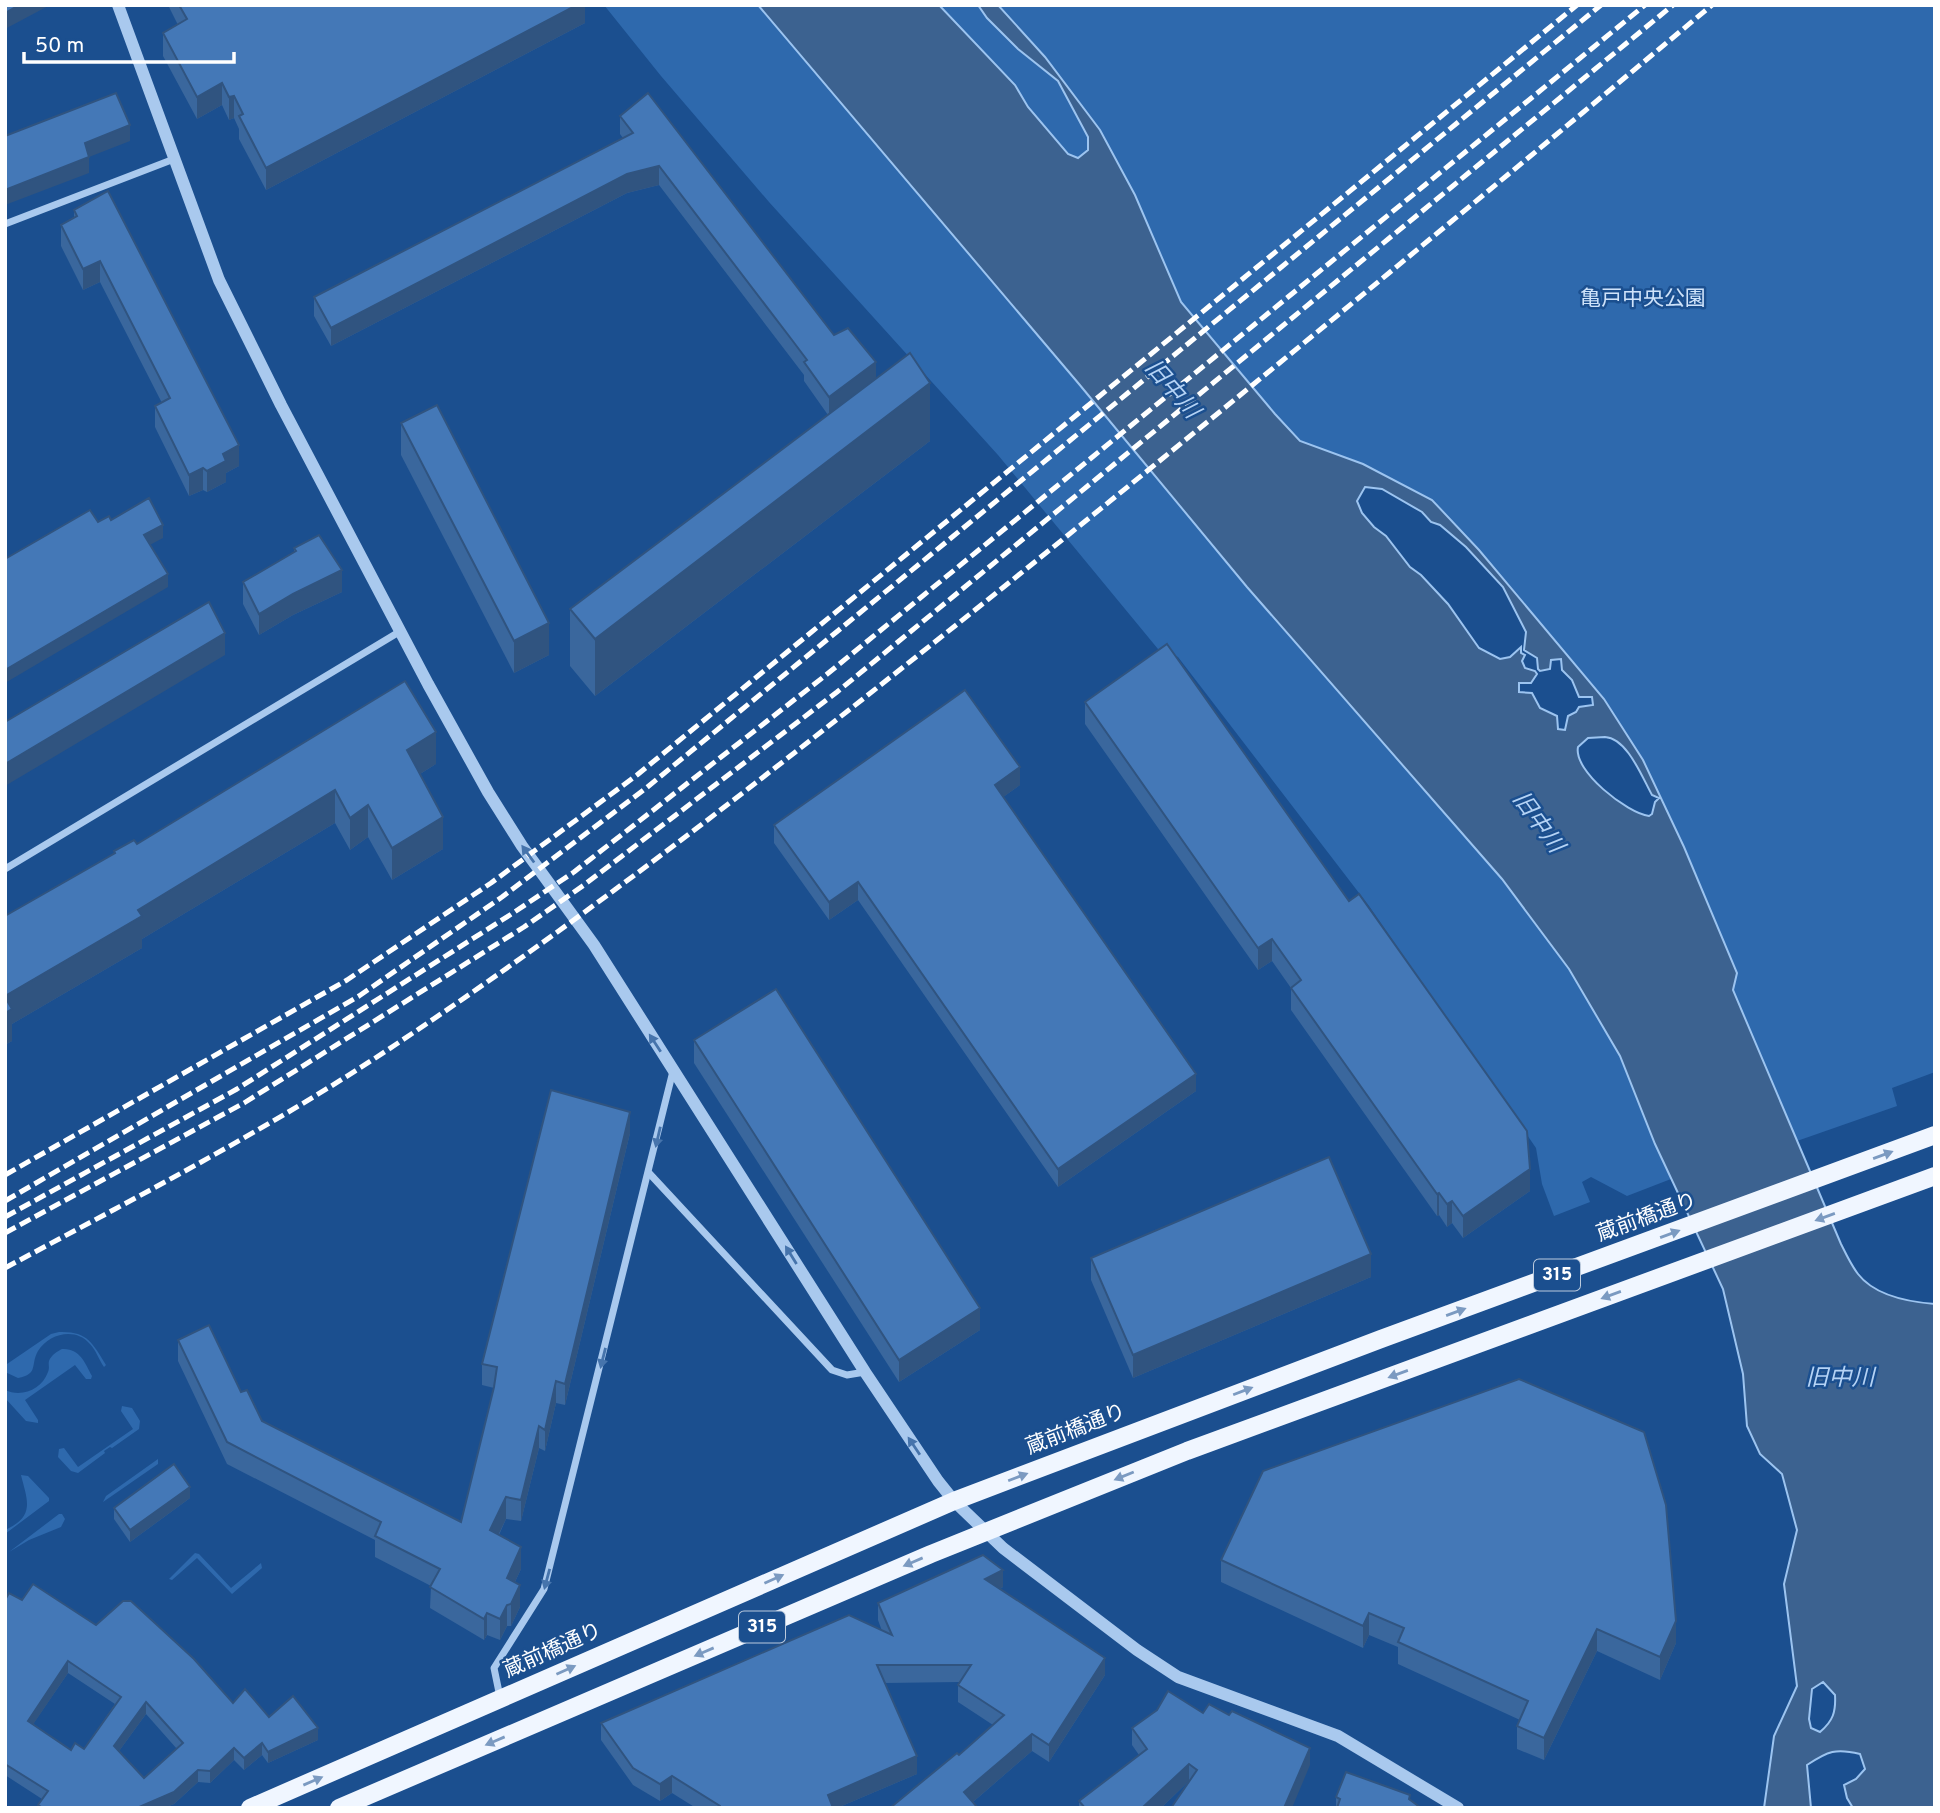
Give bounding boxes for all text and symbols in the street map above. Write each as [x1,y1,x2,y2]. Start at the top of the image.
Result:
scale bar [24,21,234,65]
text: 50 m [35,33,84,60]
park label: 亀戸中央公園 [1580,286,1706,313]
water label: 旧中川 [1137,354,1207,428]
water label: 旧中川 [1505,787,1571,862]
one-way arrow [521,845,535,863]
one-way arrow [649,1033,662,1052]
one-way arrow [652,1126,663,1148]
one-way arrow [1873,1149,1894,1160]
street label: 蔵前橋通り [1593,1187,1701,1249]
one-way arrow [1814,1211,1835,1222]
one-way arrow [1659,1228,1680,1239]
one-way arrow [784,1245,797,1265]
road number: 315 [1534,1260,1580,1290]
one-way arrow [1601,1290,1622,1301]
one-way arrow [1446,1306,1467,1317]
one-way arrow [597,1347,608,1369]
water label: 旧中川 [1806,1365,1878,1394]
one-way arrow [1387,1369,1408,1380]
one-way arrow [1232,1385,1253,1396]
street label: 蔵前橋通り [1022,1399,1130,1461]
one-way arrow [907,1437,921,1455]
one-way arrow [1008,1471,1029,1482]
one-way arrow [1113,1471,1134,1482]
one-way arrow [903,1557,924,1568]
one-way arrow [541,1568,552,1590]
one-way arrow [764,1573,785,1584]
road number: 315 [739,1611,785,1642]
street label: 蔵前橋通り [500,1617,606,1685]
one-way arrow [693,1646,714,1657]
one-way arrow [556,1664,576,1676]
one-way arrow [485,1735,505,1747]
one-way arrow [302,1775,323,1786]

